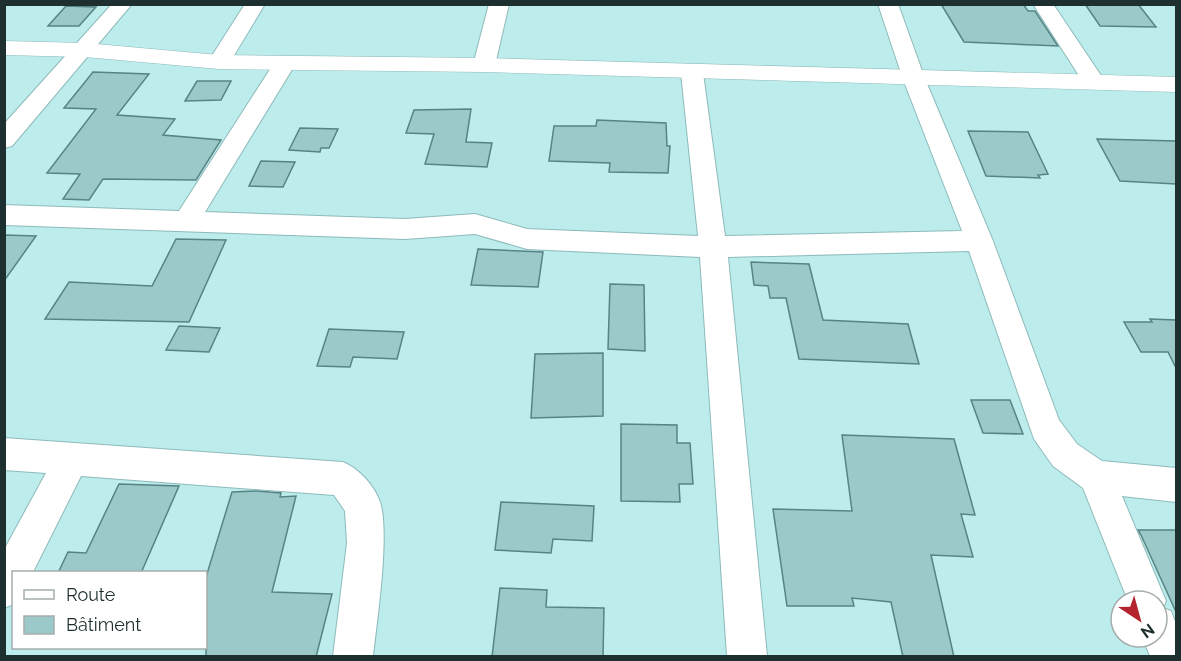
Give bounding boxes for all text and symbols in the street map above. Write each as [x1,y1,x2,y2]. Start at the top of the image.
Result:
legend [12,571,207,649]
text: Route [66,584,116,605]
north arrow [1109,589,1169,649]
text: Bâtiment [66,614,141,635]
text: N [1137,619,1158,642]

